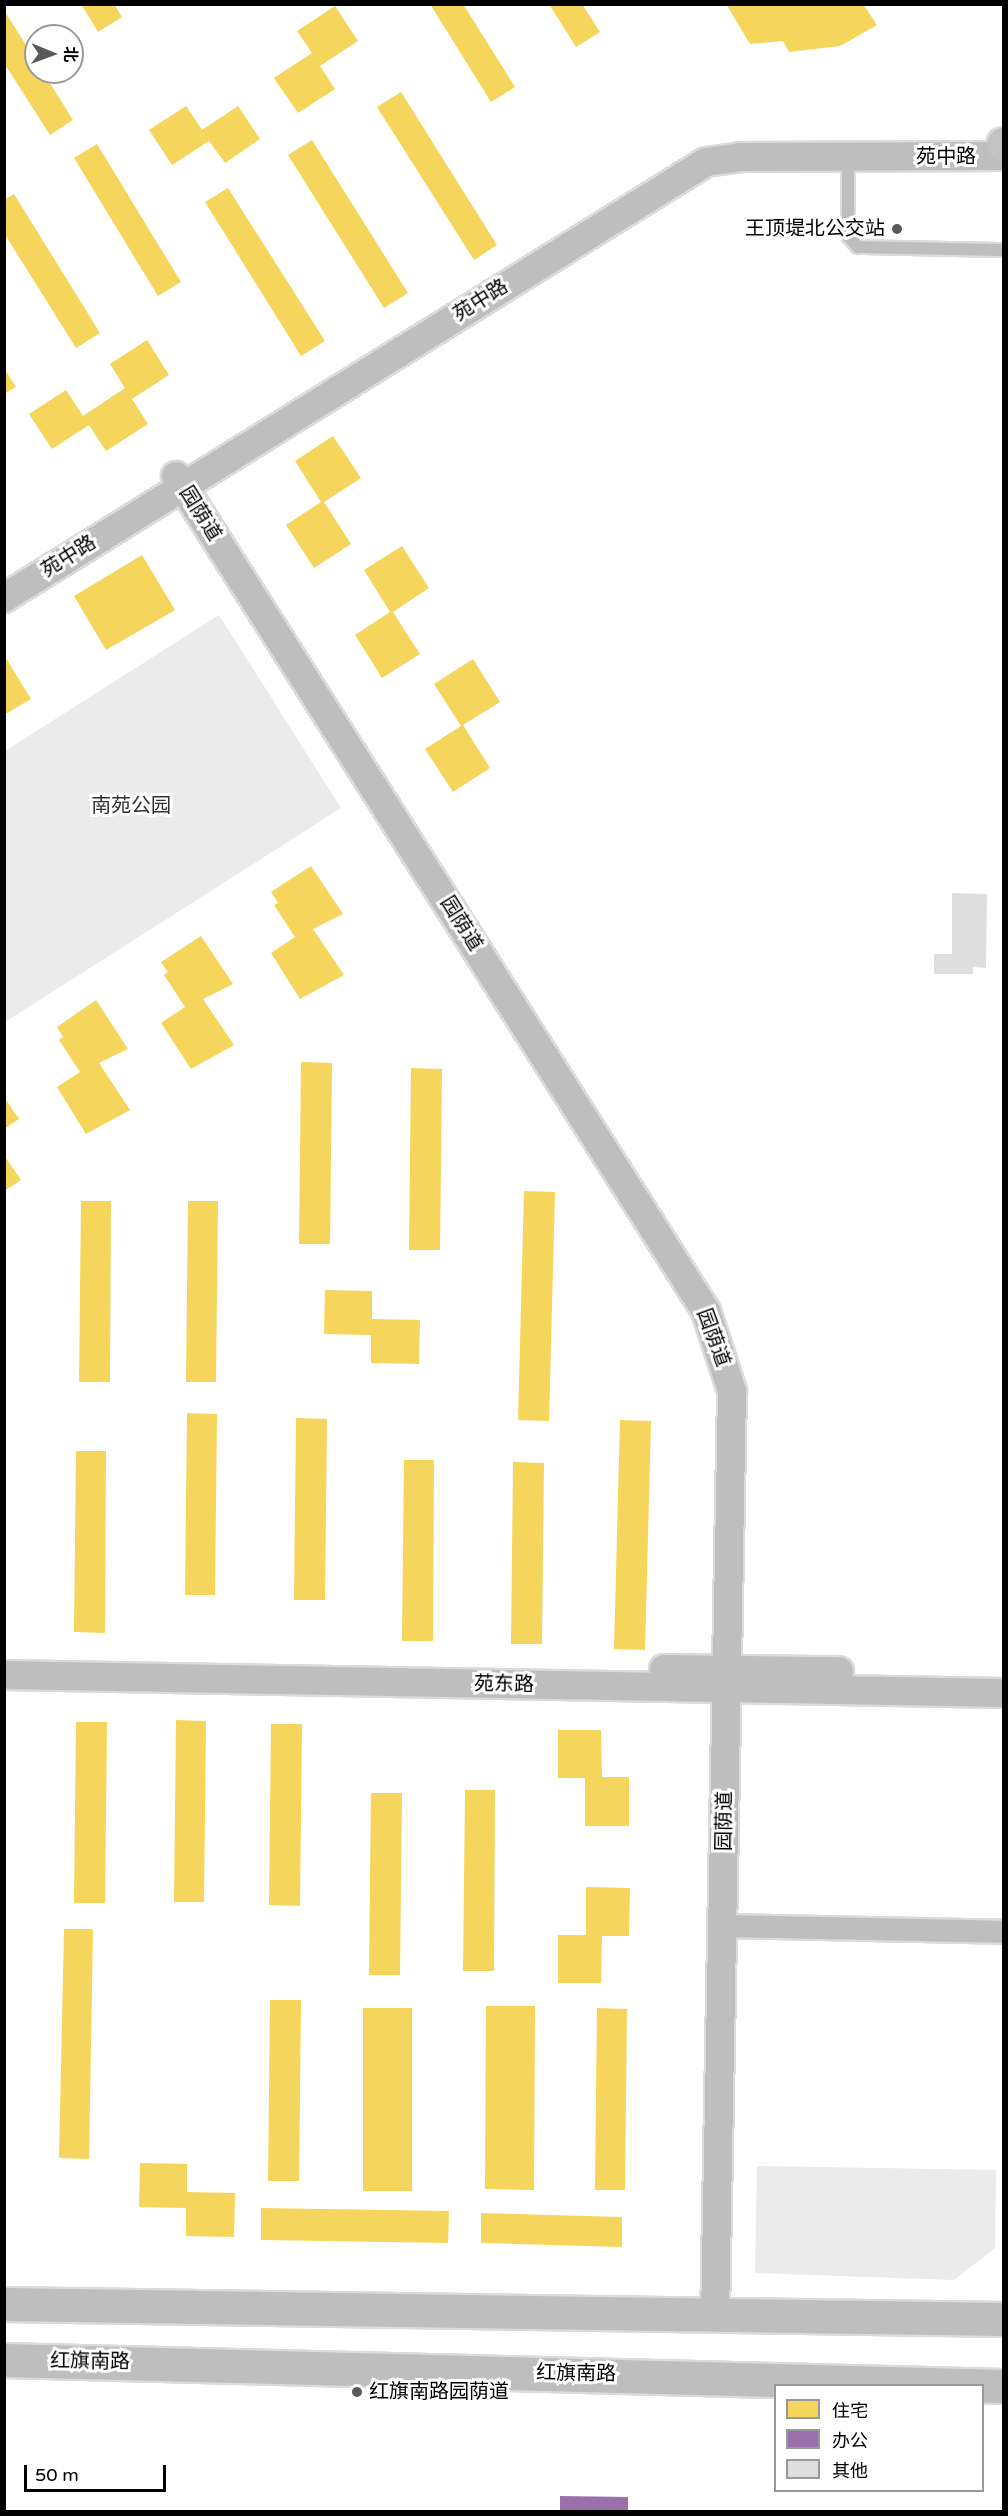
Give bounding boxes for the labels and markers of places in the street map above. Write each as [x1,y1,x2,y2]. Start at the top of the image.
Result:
place label: 王顶堤北公交站 [745,217,885,241]
marker: 王顶堤北公交站 [890,222,904,236]
place label: 红旗南路园荫道 [369,2380,509,2404]
marker: 红旗南路园荫道 [350,2385,364,2399]

